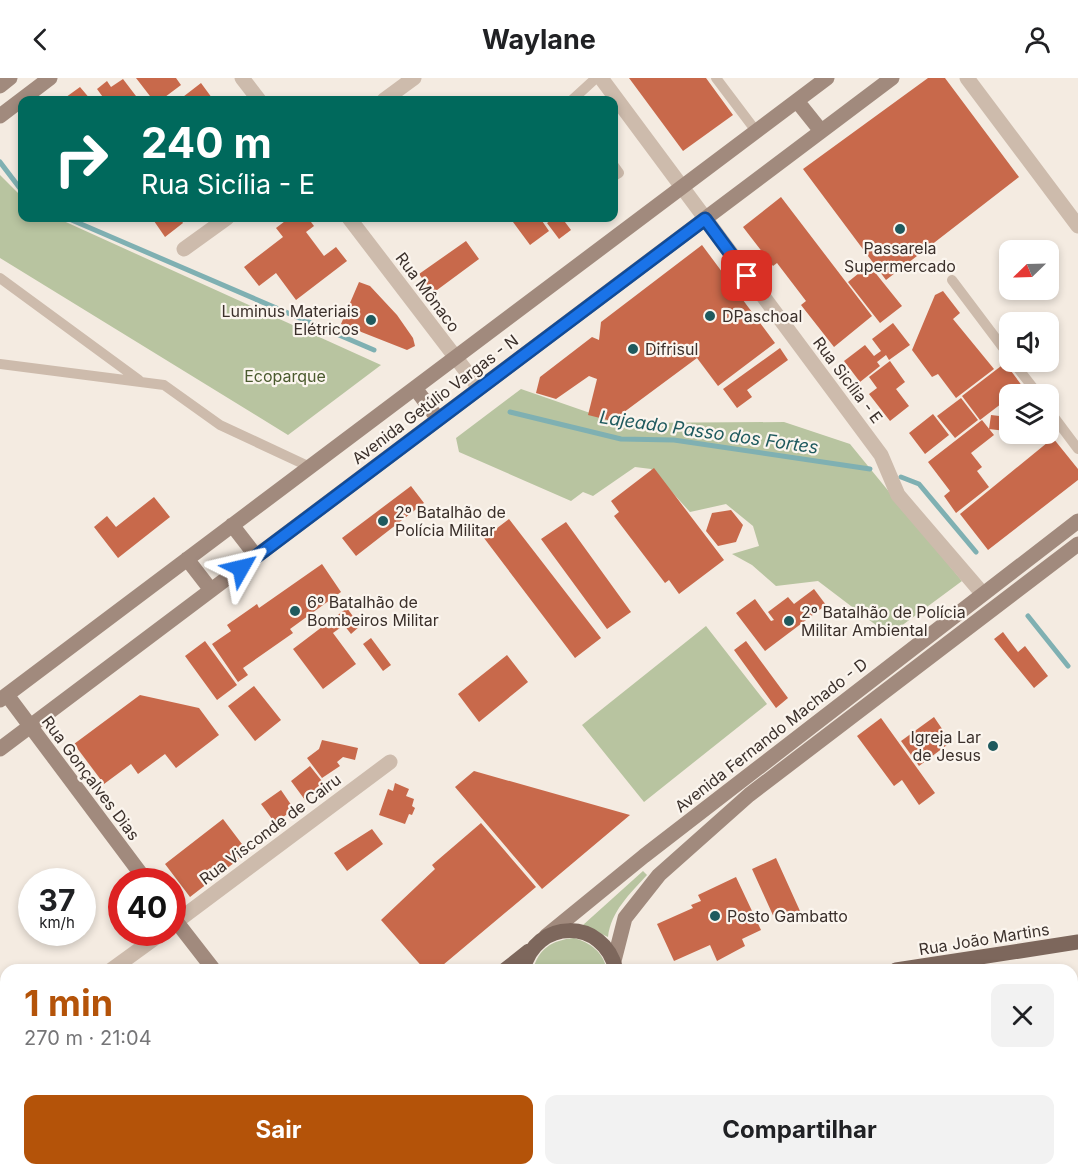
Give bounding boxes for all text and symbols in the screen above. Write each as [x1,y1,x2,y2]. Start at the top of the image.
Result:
icon: back [24,23,57,56]
text: Waylane [482,23,596,56]
icon: person [1021,23,1054,56]
text: 240 m [141,117,272,168]
icon: right [42,120,120,198]
text: Rua Sicília - E [141,168,315,201]
marker: Passarela Supermercado [893,222,907,236]
place label: Passarela Supermercado [844,238,956,276]
north arrow [999,240,1059,300]
map controls [999,240,1059,444]
street label: Rua Mônaco [392,248,464,336]
pin [721,250,772,301]
icon: arrive [730,259,763,292]
place label: Luminus Materiais Elétricos [221,301,359,339]
place label: DPaschoal [722,306,802,326]
marker: DPaschoal [703,309,717,323]
button: sound [999,312,1059,372]
marker: Luminus Materiais Elétricos [364,313,378,327]
street label: Avenida Getúlio Vargas - N [348,330,522,468]
street label: Rua Sicília - E [809,333,887,427]
place label: Difrisul [645,339,698,359]
marker: Difrisul [626,342,640,356]
park label: Ecoparque [244,366,326,386]
button: layers [999,384,1059,444]
water label: Lajeado Passo dos Fortes [598,406,820,458]
place label: 2º Batalhão de Polícia Militar [395,502,506,540]
marker: 2º Batalhão de Polícia Militar [376,514,390,528]
position arrow [209,536,273,600]
place label: 6º Batalhão de Bombeiros Militar [307,592,439,630]
place label: 2º Batalhão de Polícia Militar Ambiental [801,602,966,640]
marker: 6º Batalhão de Bombeiros Militar [288,604,302,618]
marker: 2º Batalhão de Polícia Militar Ambiental [782,614,796,628]
street label: Avenida Fernando Machado - D [671,654,871,816]
street label: Rua Gonçalves Dias [38,712,144,844]
place label: Igreja Lar de Jesus [910,727,981,765]
marker: Igreja Lar de Jesus [986,739,1000,753]
street label: Rua Visconde de Cairu [195,769,345,889]
speed limit sign: 40 [108,868,186,946]
text: 37 [39,882,75,918]
place label: Posto Gambatto [727,906,848,926]
marker: Posto Gambatto [708,909,722,923]
text: km/h [39,913,75,932]
street label: Rua João Martins [917,919,1051,959]
text: 1 min [24,981,113,1025]
button: close [991,984,1054,1047]
text: 270 m · 21:04 [24,1026,152,1050]
button: Sair [24,1095,533,1164]
button: Compartilhar [545,1095,1054,1164]

